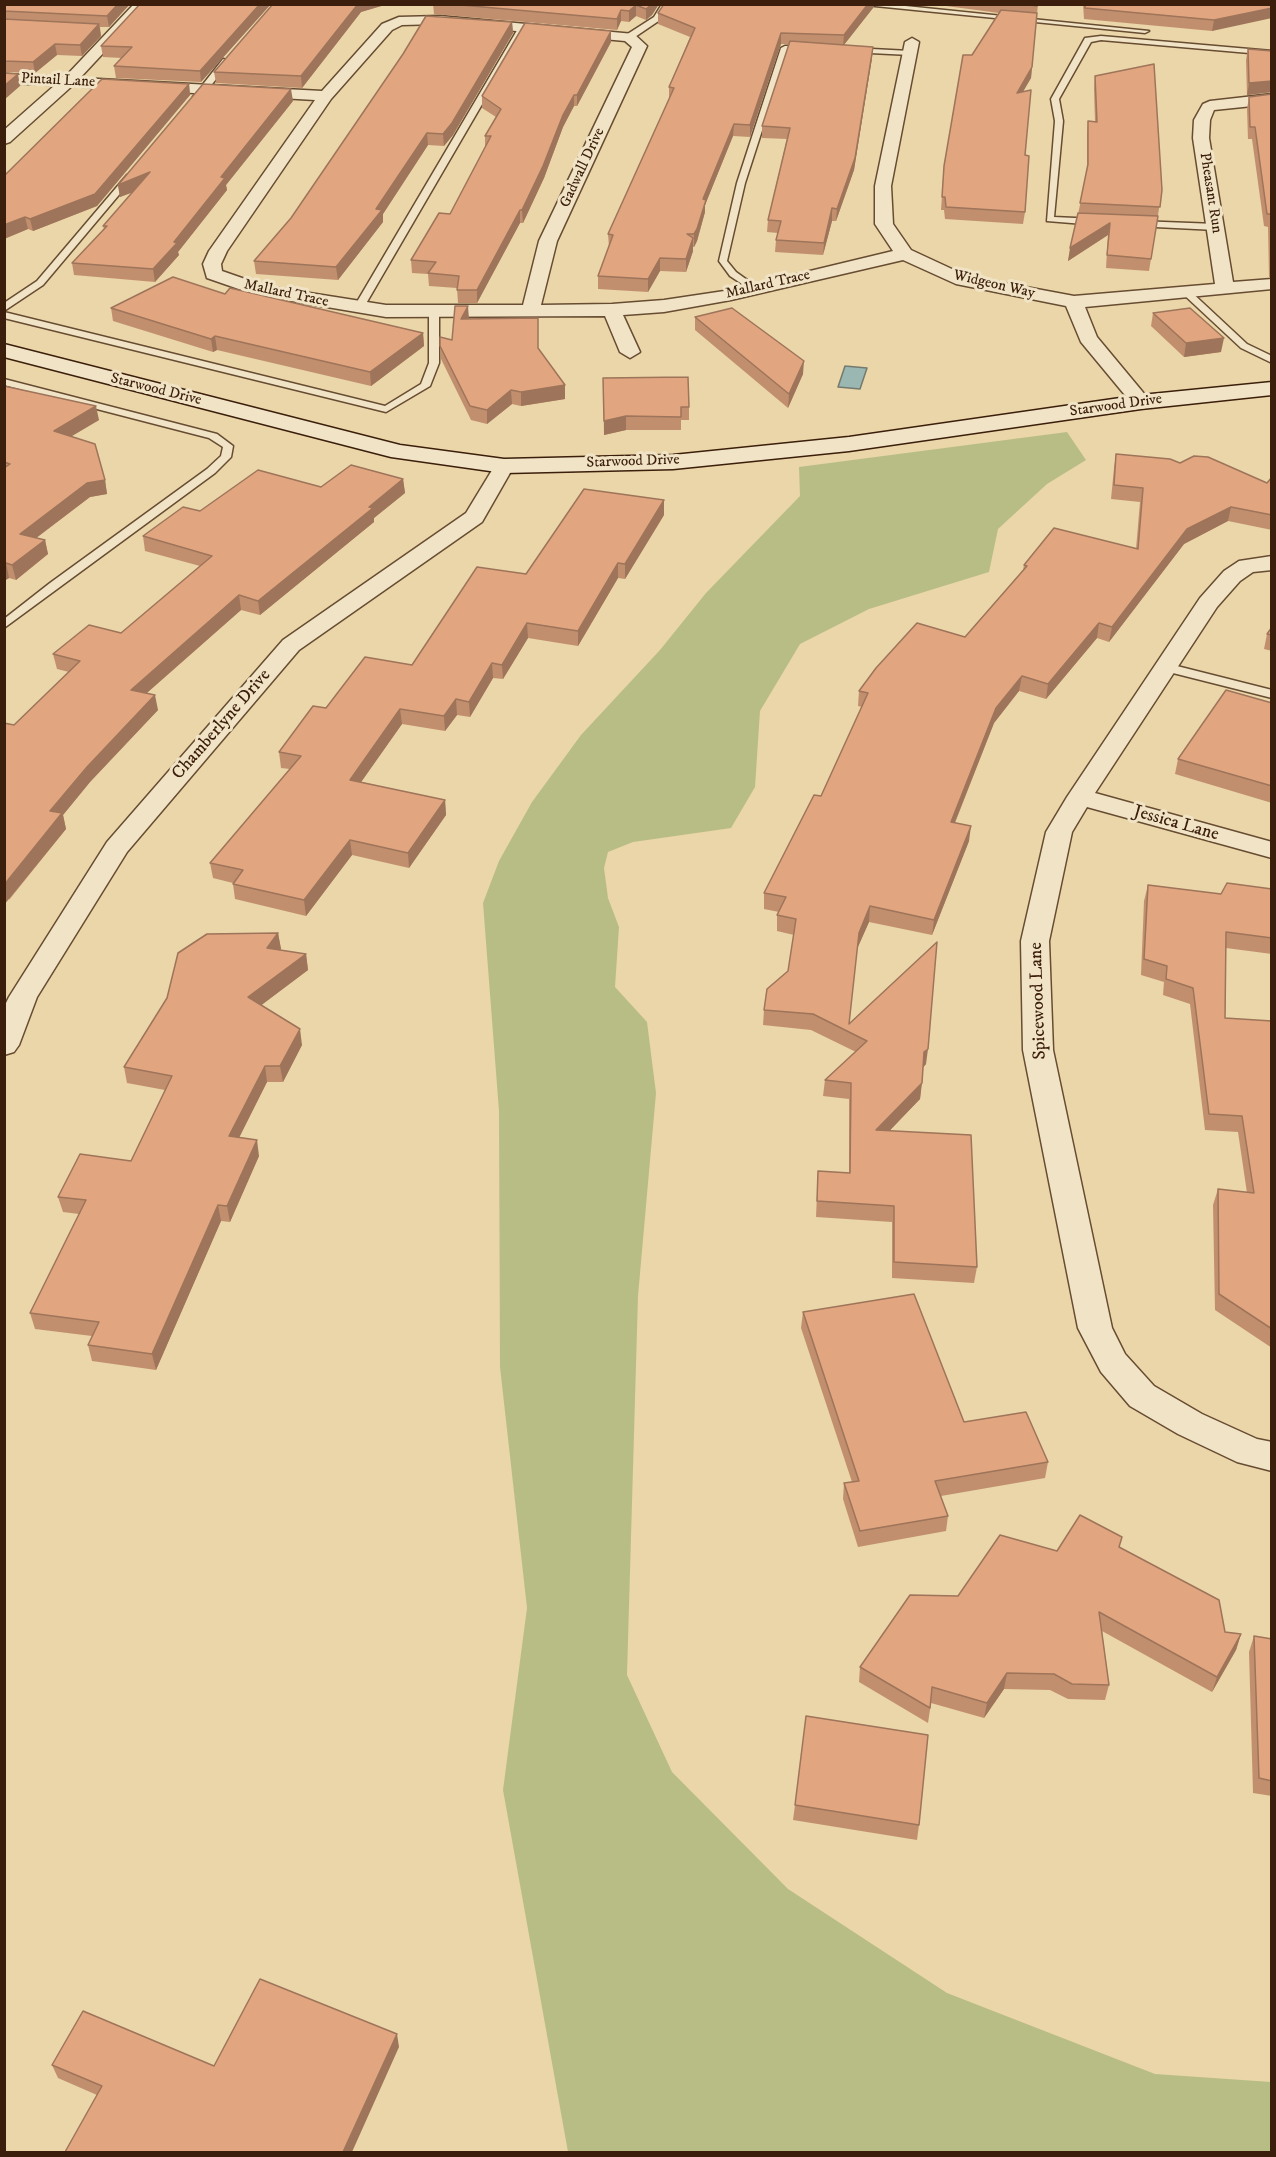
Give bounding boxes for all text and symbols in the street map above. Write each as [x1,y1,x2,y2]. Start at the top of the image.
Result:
street label: Pintail Lane [20,70,96,92]
street label: Gadwall Drive [557,125,609,211]
street label: Pheasant Run [1195,151,1225,235]
street label: Mallard Trace [724,267,812,303]
street label: Widgeon Way [951,267,1037,303]
street label: Mallard Trace [242,276,330,312]
street label: Starwood Drive [109,370,203,410]
street label: Starwood Drive [1069,391,1163,421]
street label: Starwood Drive [586,451,680,473]
street label: Chamberlyne Drive [168,665,276,785]
street label: Jessica Lane [1131,802,1221,846]
street label: Spicewood Lane [1026,942,1052,1060]

